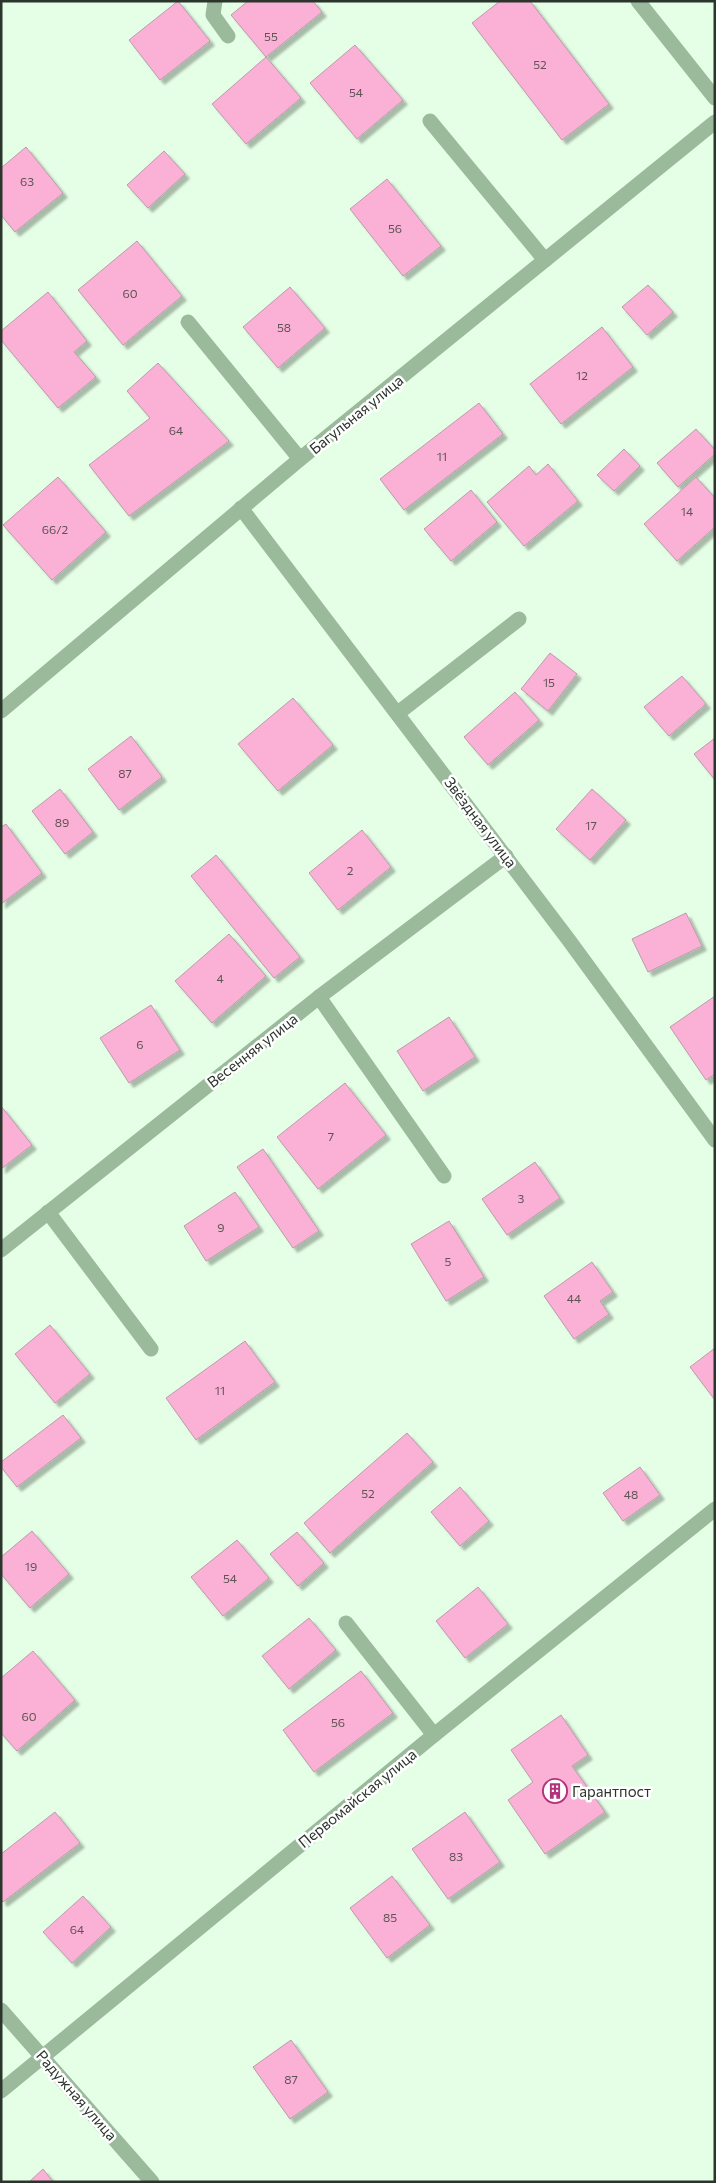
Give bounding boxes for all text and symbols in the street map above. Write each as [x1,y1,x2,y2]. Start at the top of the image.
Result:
house number: 55 [264,29,278,43]
house number: 52 [533,57,547,71]
house number: 54 [349,85,363,99]
house number: 63 [20,174,34,188]
house number: 56 [388,221,402,235]
house number: 60 [122,286,138,300]
house number: 58 [277,320,291,334]
house number: 12 [576,368,588,382]
street label: Багульная улица [305,371,407,457]
house number: 64 [169,423,183,437]
house number: 11 [437,449,447,463]
house number: 14 [681,504,693,518]
house number: 66/2 [42,522,69,536]
house number: 15 [543,675,555,689]
house number: 87 [118,766,132,780]
street label: Звёздная улица [441,773,521,871]
house number: 89 [55,815,69,829]
house number: 17 [585,818,597,832]
house number: 2 [347,863,354,877]
house number: 4 [216,971,224,985]
street label: Весенняя улица [203,1009,301,1091]
house number: 6 [136,1037,144,1051]
house number: 7 [328,1129,334,1143]
house number: 3 [518,1191,525,1205]
house number: 9 [217,1220,225,1234]
house number: 5 [445,1254,452,1268]
house number: 44 [567,1291,581,1305]
house number: 11 [215,1383,225,1397]
house number: 52 [361,1486,375,1500]
house number: 48 [624,1487,638,1501]
house number: 19 [25,1559,37,1573]
house number: 54 [223,1571,237,1585]
house number: 60 [21,1709,37,1723]
house number: 56 [331,1715,345,1729]
street label: Первомайская улица [294,1745,420,1851]
building icon: Гарантпост [542,1778,568,1804]
place label: Гарантпост [572,1782,651,1800]
house number: 83 [449,1849,463,1863]
house number: 85 [383,1910,397,1924]
house number: 64 [70,1922,84,1936]
street label: Радужная улица [33,2046,121,2144]
house number: 87 [284,2072,298,2086]

